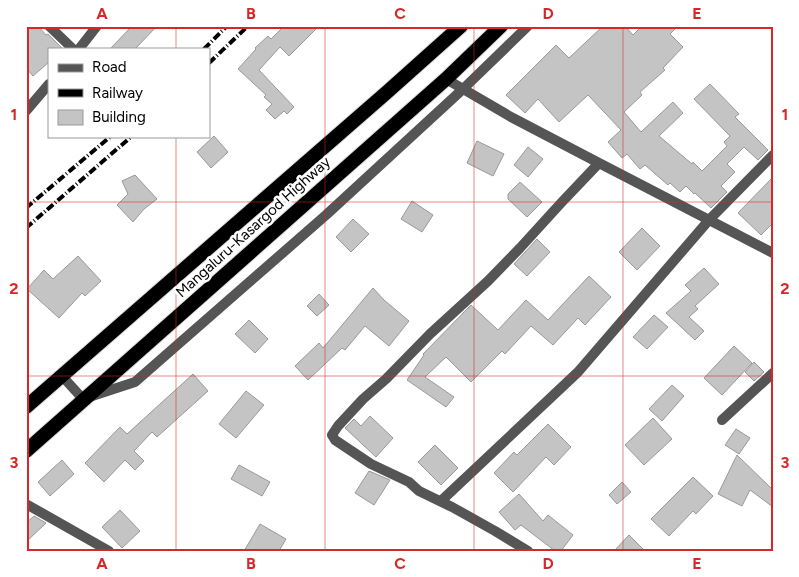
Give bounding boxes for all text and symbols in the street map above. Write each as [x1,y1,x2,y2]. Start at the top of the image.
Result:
text: A [96,4,108,23]
text: B [246,4,256,23]
text: C [394,4,406,23]
text: D [542,4,554,23]
text: E [692,4,702,23]
legend [48,48,210,138]
text: Road [92,58,127,76]
text: Railway [92,84,143,102]
text: 1 [11,105,17,124]
text: 1 [782,105,788,124]
text: Building [92,108,146,126]
street label: Mangaluru-Kasargod Highway [172,153,334,301]
text: 2 [9,279,19,298]
text: 2 [780,279,790,298]
text: 3 [10,453,19,472]
text: 3 [781,453,790,472]
text: A [96,554,108,573]
text: B [246,554,256,573]
text: C [394,554,406,573]
text: D [542,554,554,573]
text: E [692,554,702,573]

